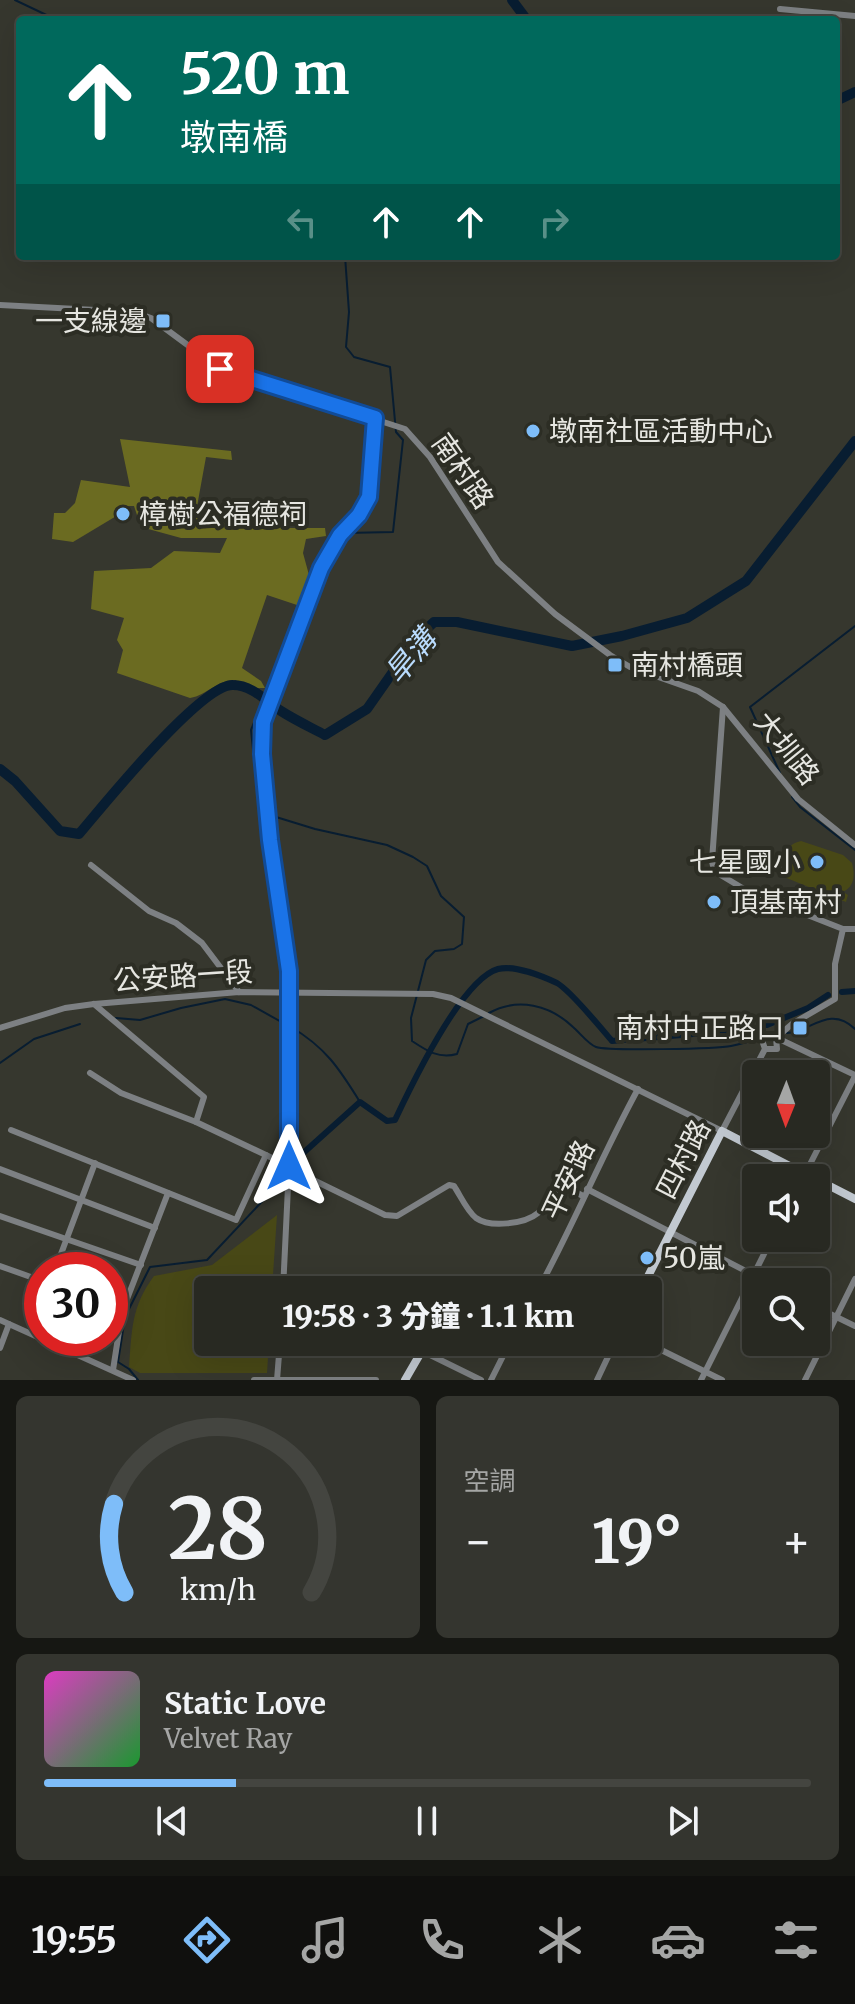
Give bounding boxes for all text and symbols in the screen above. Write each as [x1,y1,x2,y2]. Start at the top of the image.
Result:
text: 520 m [180,39,350,109]
icon: ahead [48,48,152,152]
text: 墩南橋 [180,115,288,160]
icon: left [280,200,324,244]
icon: ahead [364,200,408,244]
icon: ahead [448,200,492,244]
icon: right [532,200,576,244]
place label: 一支線邊 [35,303,147,339]
marker: 一支線邊 [154,312,172,330]
pin [186,335,254,403]
icon: arrive [198,347,242,391]
place label: 墩南社區活動中心 [549,413,773,449]
marker: 墩南社區活動中心 [524,422,542,440]
street label: 南村路 [424,426,502,516]
place label: 樟樹公福德祠 [139,496,307,532]
marker: 樟樹公福德祠 [114,505,132,523]
water label: 旱溝 [376,618,446,691]
place label: 南村橋頭 [631,647,743,683]
marker: 南村橋頭 [606,656,624,674]
street label: 大圳路 [747,704,827,792]
place label: 七星國小 [689,844,801,880]
marker: 七星國小 [808,853,826,871]
place label: 頂基南村 [730,884,842,920]
marker: 頂基南村 [705,893,723,911]
street label: 公安路一段 [112,953,254,999]
place label: 南村中正路口 [616,1010,784,1046]
marker: 南村中正路口 [791,1019,809,1037]
north arrow [742,1060,830,1148]
map controls [742,1060,830,1356]
street label: 四村路 [648,1113,718,1205]
position arrow [247,1124,331,1208]
street label: 平安路 [534,1134,602,1226]
button: sound [742,1164,830,1252]
place label: 50嵐 [663,1240,725,1276]
marker: 50嵐 [638,1249,656,1267]
speed limit sign: 30 [24,1252,128,1356]
button: search [742,1268,830,1356]
text: 19:58 · 3 分鐘 · 1.1 km [282,1297,574,1335]
text: 空調 [464,1464,516,1497]
text: 28 [168,1477,268,1582]
text: 19° [592,1504,683,1579]
text: − [464,1514,493,1569]
text: + [782,1514,811,1569]
text: km/h [180,1572,256,1608]
text: Static Love [164,1684,326,1722]
text: Velvet Ray [164,1722,292,1755]
icon: previous [150,1799,194,1843]
icon: pause [405,1799,449,1843]
icon: next [661,1799,705,1843]
icon: directions [179,1912,235,1968]
icon: music [297,1912,353,1968]
icon: phone [414,1912,470,1968]
icon: climate [532,1912,588,1968]
icon: car [650,1912,706,1968]
icon: filters [768,1912,824,1968]
text: 19:55 [31,1918,117,1963]

